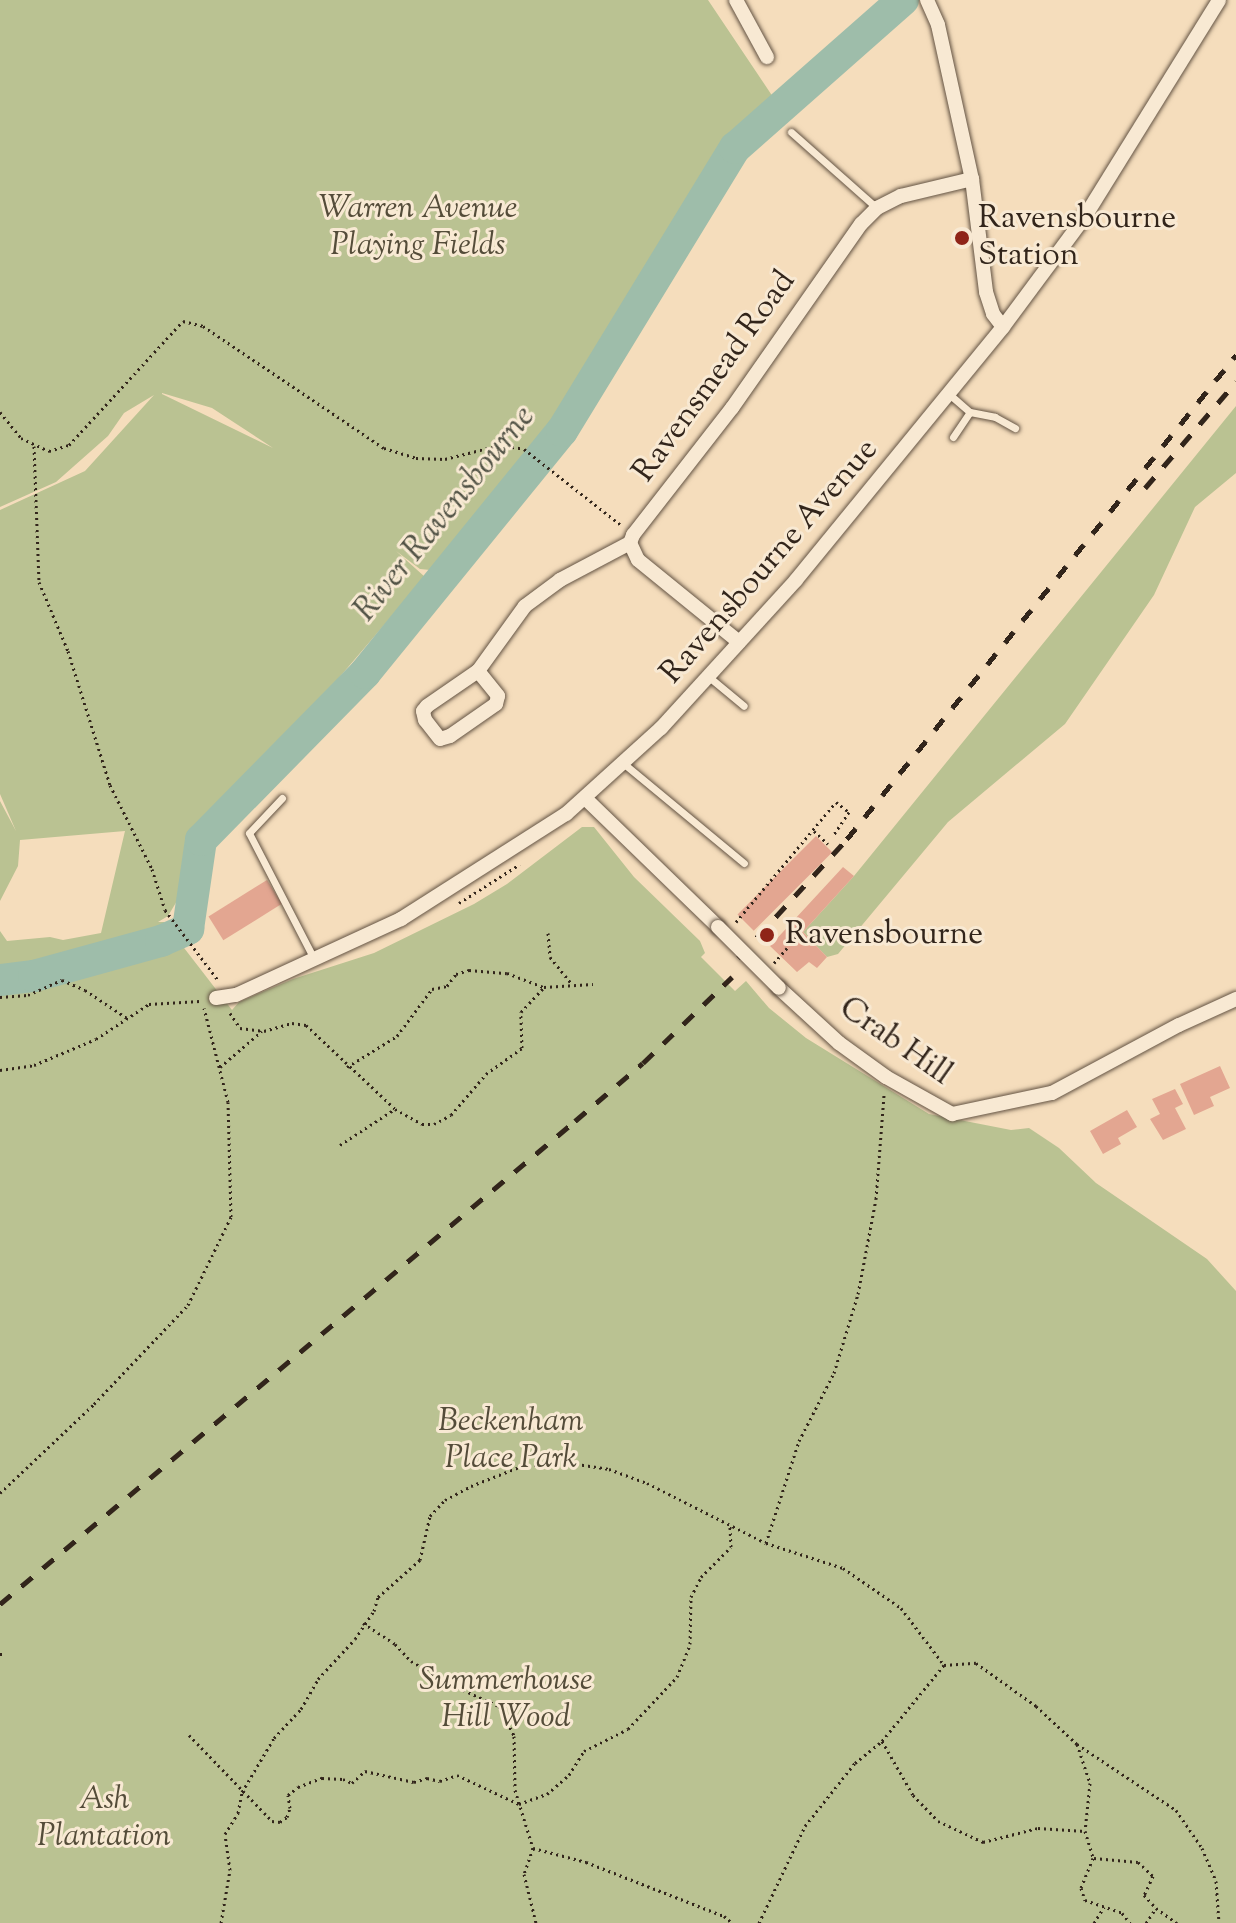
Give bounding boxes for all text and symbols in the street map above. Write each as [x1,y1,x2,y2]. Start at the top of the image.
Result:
park label: Warren Avenue Playing Fields [319,191,517,266]
place label: Ravensbourne Station [978,201,1176,276]
marker: Ravensbourne Station [953,229,971,247]
street label: Ravensmead Road [626,264,804,490]
water label: River Ravensbourne [346,398,544,630]
street label: Ravensbourne Avenue [653,432,887,692]
place label: Ravensbourne [785,916,983,954]
marker: Ravensbourne [756,924,778,946]
street label: Crab Hill [831,989,959,1095]
park label: Beckenham Place Park [438,1404,584,1479]
park label: Summerhouse Hill Wood [419,1663,593,1738]
park label: Ash Plantation [37,1782,171,1857]

